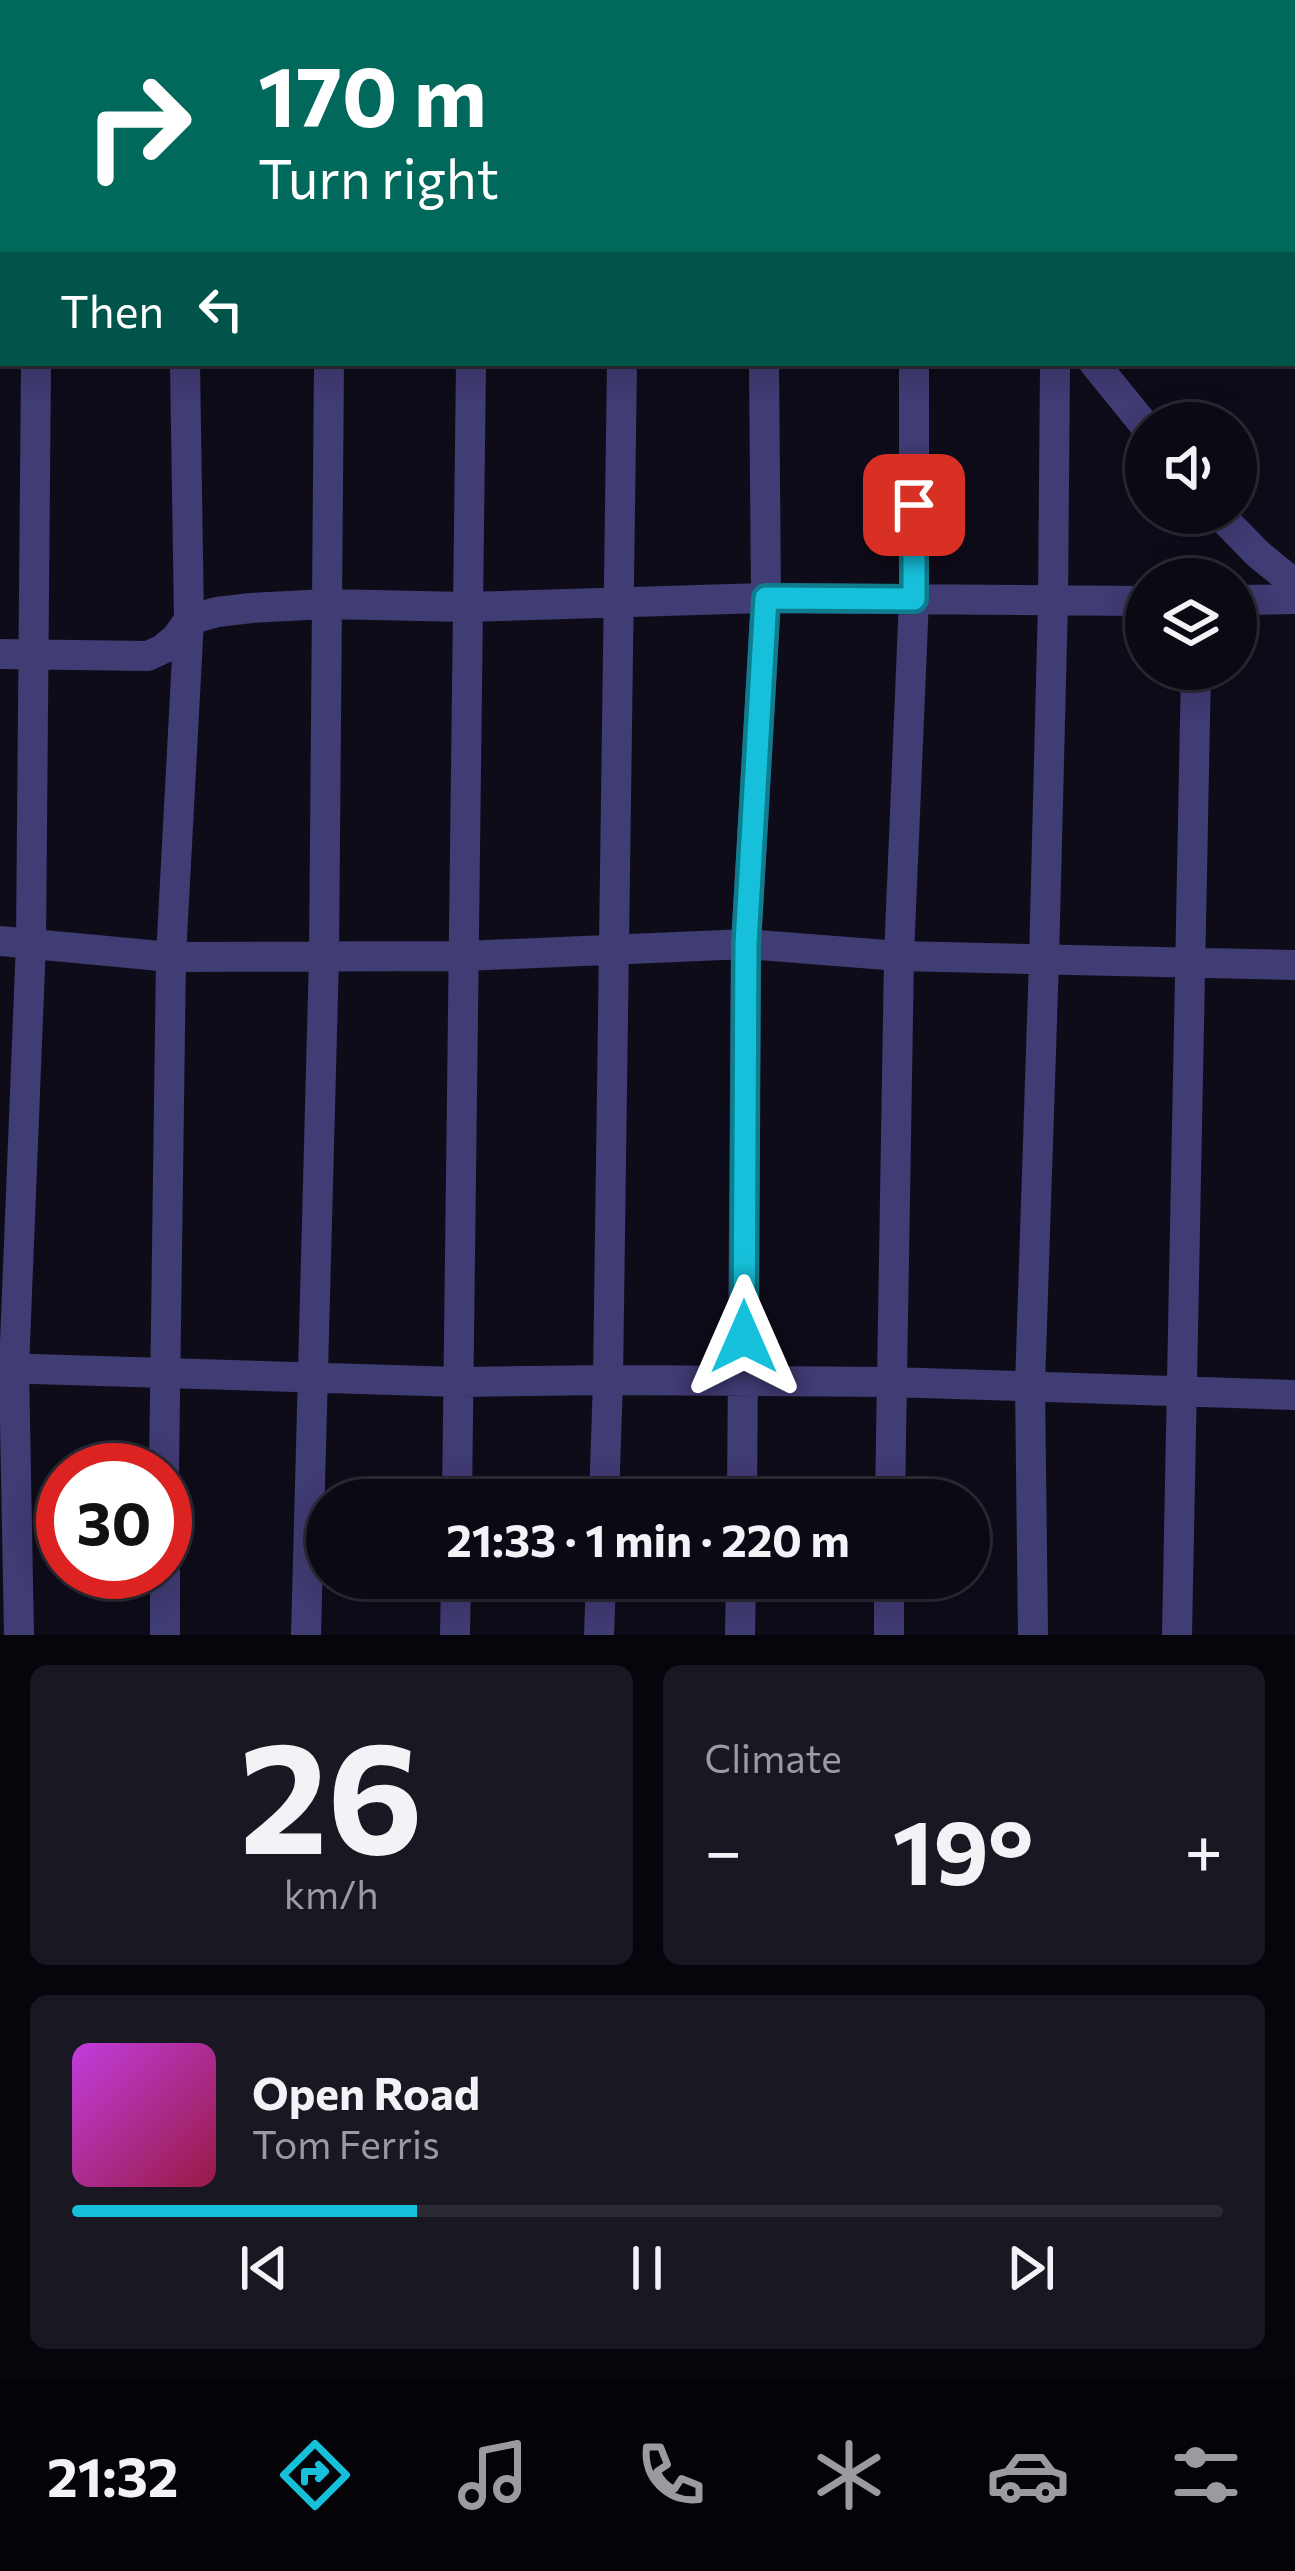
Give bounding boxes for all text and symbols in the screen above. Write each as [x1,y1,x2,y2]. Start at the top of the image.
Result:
text: 170 m [258,42,487,144]
icon: right [60,48,216,204]
text: Turn right [258,144,499,210]
icon: left [188,276,254,342]
text: Then [60,282,164,337]
map controls [1125,402,1257,690]
button: sound [1125,402,1257,534]
pin [863,454,965,556]
icon: arrive [881,472,947,538]
button: layers [1125,558,1257,690]
position arrow [681,1274,807,1400]
speed limit sign: 30 [36,1443,192,1599]
text: 21:33 · 1 min · 220 m [446,1511,850,1566]
text: 26 [239,1695,423,1886]
text: Climate [705,1733,842,1781]
text: 19° [892,1793,1034,1904]
text: − [705,1808,742,1889]
text: + [1184,1808,1223,1889]
text: km/h [284,1869,379,1917]
text: Open Road [252,2064,480,2119]
text: Tom Ferris [252,2119,440,2167]
icon: previous [231,2235,297,2301]
icon: pause [614,2235,680,2301]
icon: next [998,2235,1064,2301]
icon: directions [273,2433,357,2517]
icon: music [451,2433,535,2517]
icon: phone [629,2433,713,2517]
icon: climate [807,2433,891,2517]
icon: car [986,2433,1070,2517]
icon: filters [1164,2433,1248,2517]
text: 21:32 [47,2442,178,2508]

